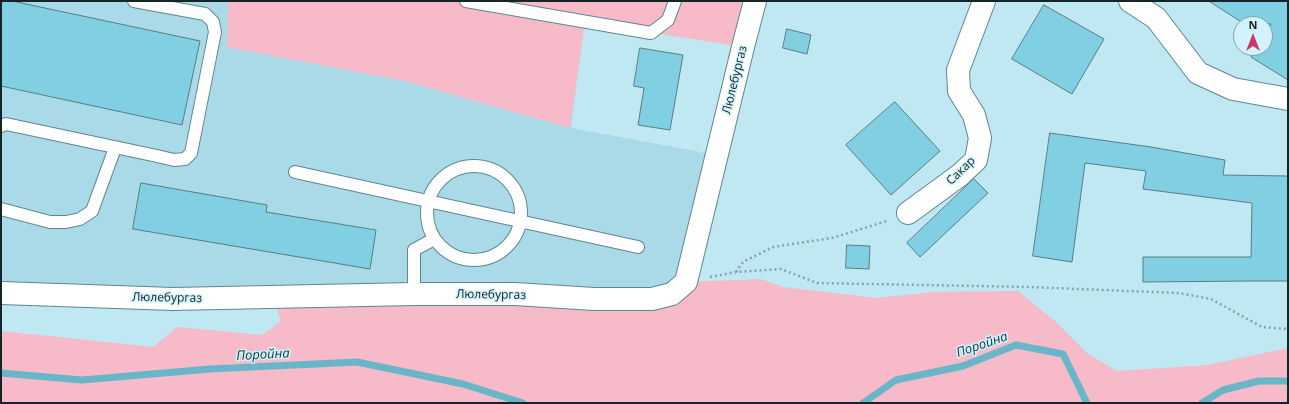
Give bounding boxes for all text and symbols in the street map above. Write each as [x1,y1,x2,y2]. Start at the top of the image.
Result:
north arrow [1233,16,1273,56]
text: N [1249,17,1257,32]
street label: Люлебургаз [720,44,750,116]
street label: Сакар [944,154,978,188]
street label: Люлебургаз [456,287,526,303]
street label: Люлебургаз [132,290,202,306]
water label: Поройна [954,329,1010,361]
water label: Поройна [236,346,290,364]

